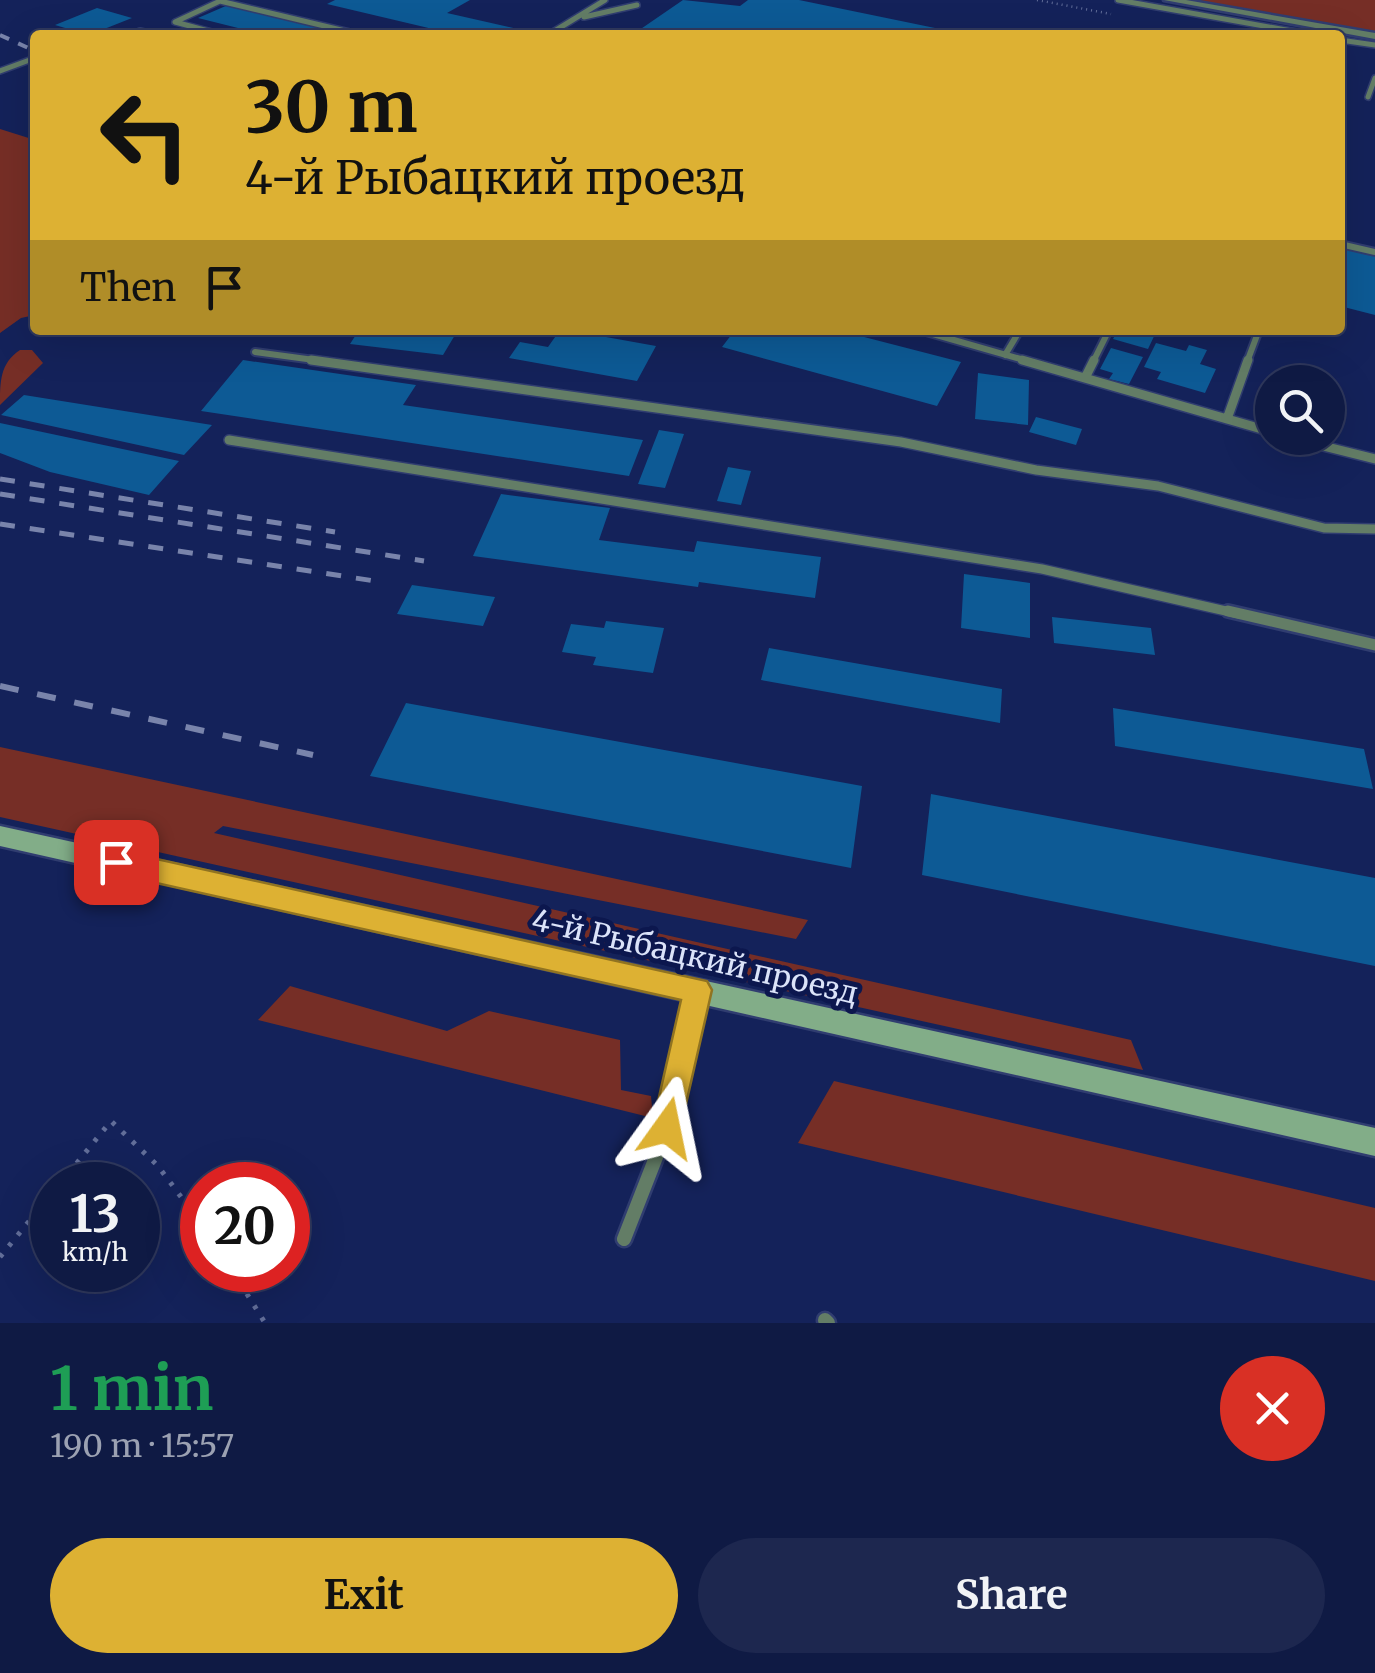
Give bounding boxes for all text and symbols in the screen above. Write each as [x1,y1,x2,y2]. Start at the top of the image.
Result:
text: 30 m [245,63,418,151]
icon: left [80,70,210,200]
text: 4-й Рыбацкий проезд [245,150,745,206]
icon: arrive [197,260,252,315]
text: Then [80,264,177,311]
map controls [1255,365,1345,455]
button: search [1255,365,1345,455]
pin [74,820,159,905]
icon: arrive [89,835,144,890]
street label: 4-й Рыбацкий проезд [528,900,862,1012]
position arrow [615,1076,719,1180]
speed limit sign: 20 [180,1162,310,1292]
text: 13 [70,1183,120,1246]
text: km/h [62,1236,128,1268]
text: 1 min [50,1351,213,1426]
button: close [1220,1356,1325,1461]
text: 190 m · 15:57 [50,1426,234,1466]
button: Exit [50,1538,678,1653]
button: Share [698,1538,1325,1653]

